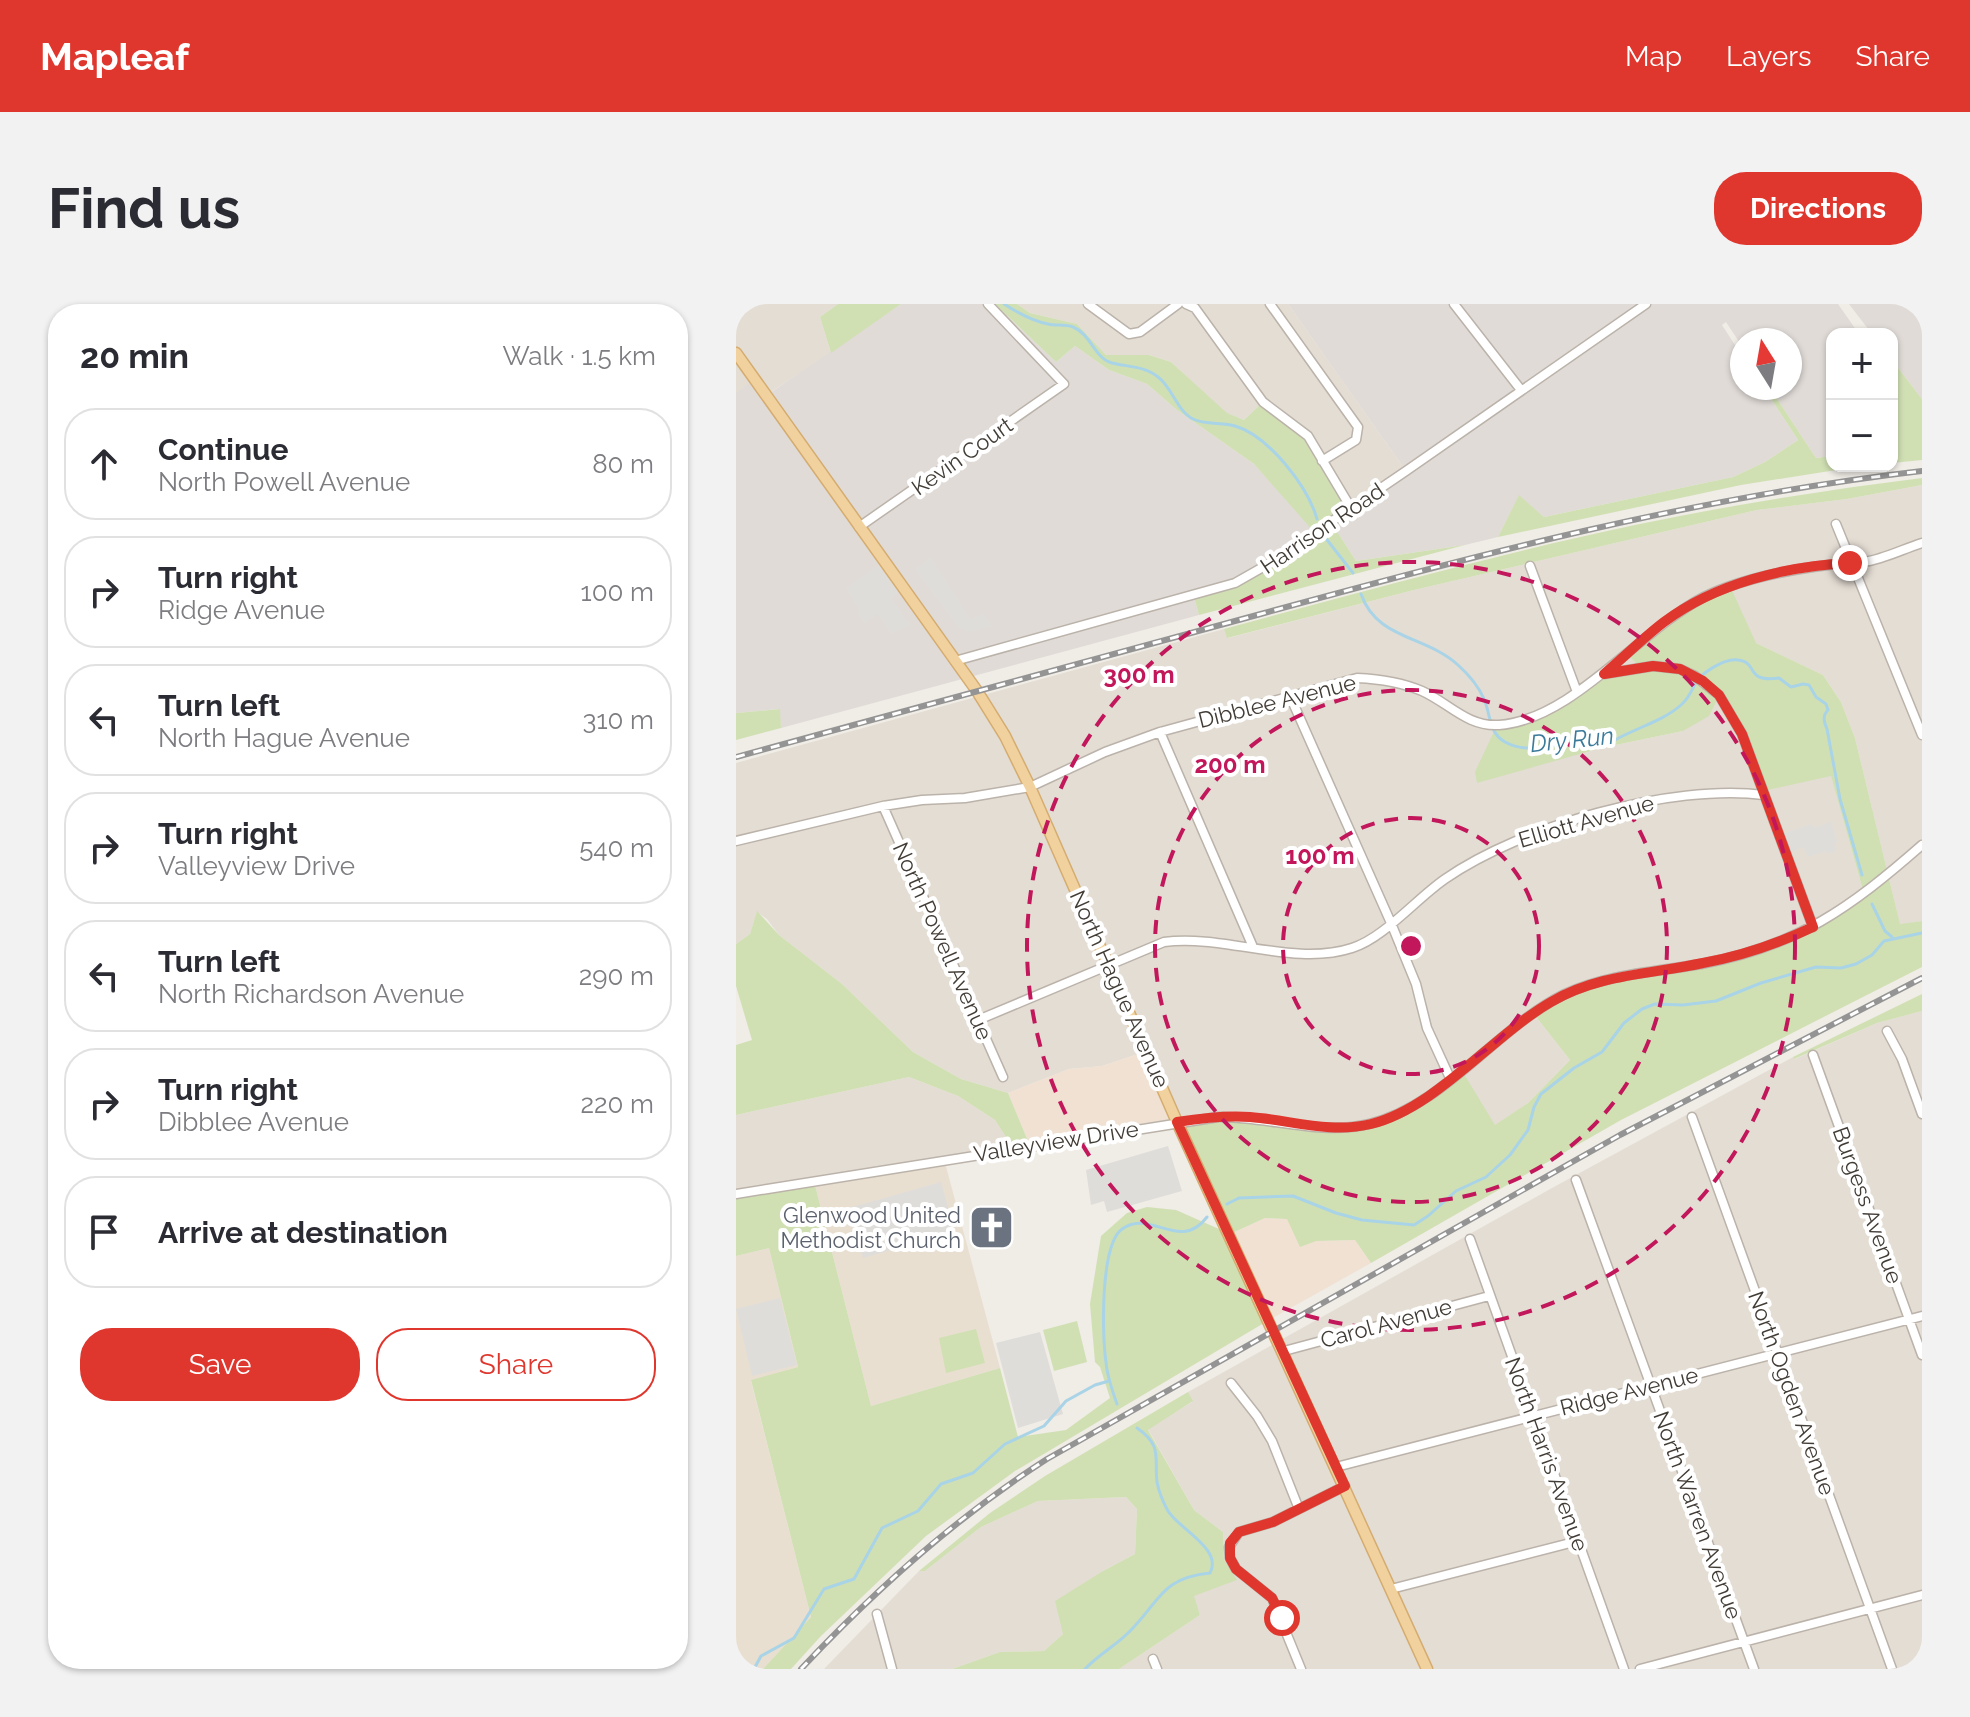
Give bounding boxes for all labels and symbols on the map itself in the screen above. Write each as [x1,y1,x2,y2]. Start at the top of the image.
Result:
north arrow [1730,328,1802,400]
street label: Kevin Court [906,411,1018,500]
street label: Harrison Road [1255,477,1389,579]
route end [1832,545,1868,581]
text: 300 m [1104,660,1174,689]
street label: Dibblee Avenue [1195,669,1359,733]
water label: Dry Run [1529,721,1615,758]
text: 200 m [1194,750,1266,779]
street label: Elliott Avenue [1515,789,1657,853]
street label: North Powell Avenue [888,838,998,1044]
text: 100 m [1285,841,1355,870]
street label: North Hague Avenue [1065,886,1175,1092]
centre of rings [1397,932,1425,960]
street label: Valleyview Drive [972,1115,1140,1167]
street label: Burgess Avenue [1828,1123,1908,1287]
place label: Glenwood United Methodist Church [780,1202,961,1253]
church icon: Glenwood United Methodist Church [968,1204,1016,1252]
street label: North Ogden Avenue [1743,1287,1841,1499]
street label: Carol Avenue [1317,1293,1455,1353]
street label: North Harris Avenue [1500,1353,1594,1555]
street label: Ridge Avenue [1557,1361,1701,1421]
street label: North Warren Avenue [1648,1407,1748,1623]
route start [1264,1600,1300,1636]

